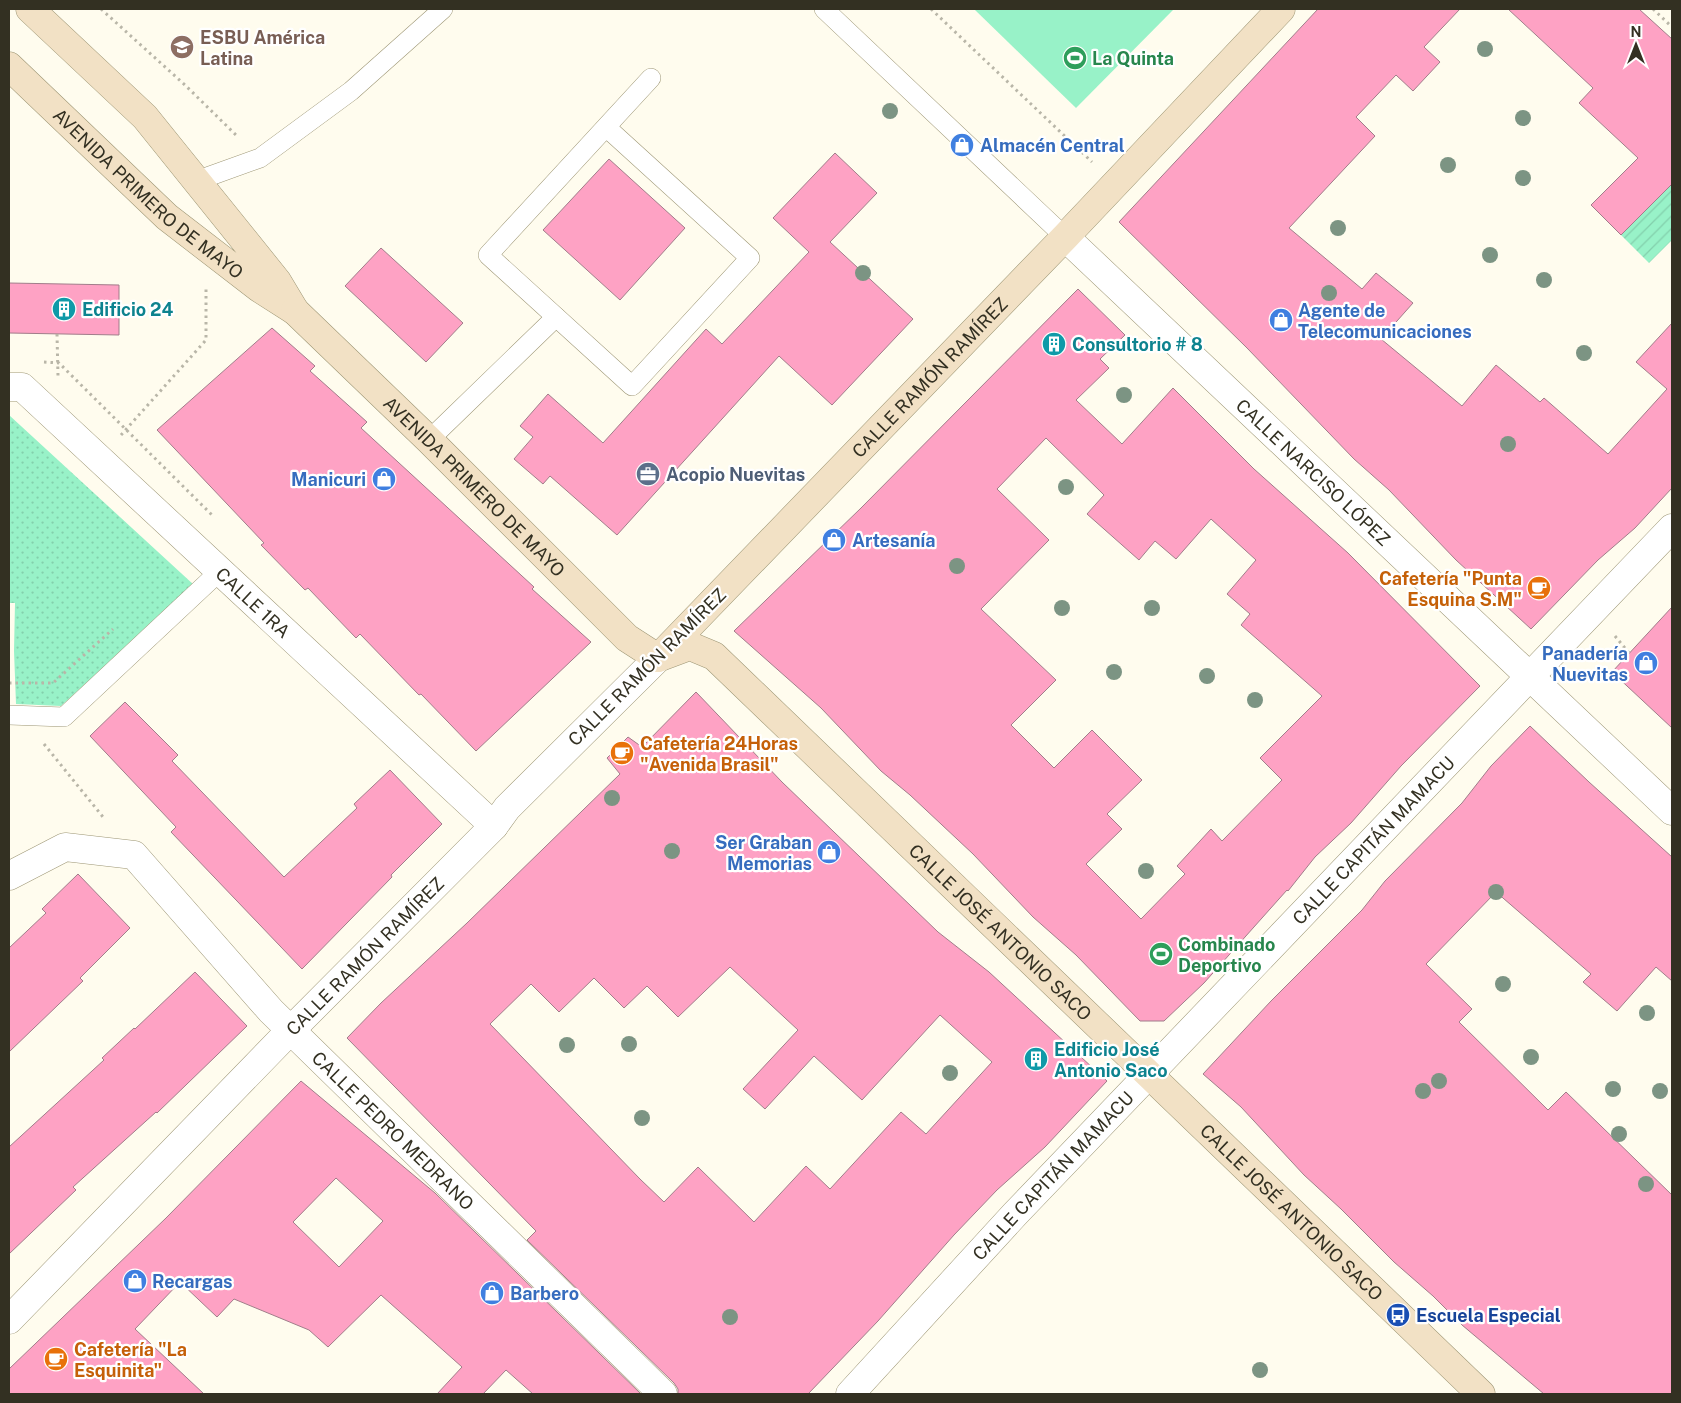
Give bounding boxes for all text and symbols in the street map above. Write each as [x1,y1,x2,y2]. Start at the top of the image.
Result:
north arrow [1611,20,1661,70]
text: N [1631,24,1641,40]
place label: ESBU América Latina [200,27,325,69]
school or university icon: ESBU América Latina [169,34,195,60]
sports icon: La Quinta [1062,45,1088,71]
place label: La Quinta [1092,48,1174,69]
street label: AVENIDA PRIMERO DE MAYO [49,104,248,283]
shop icon: Almacén Central [949,132,975,158]
place label: Almacén Central [980,135,1125,156]
street label: CALLE RAMÓN RAMÍREZ [848,293,1012,462]
building icon: Edificio 24 [51,296,77,322]
place label: Edificio 24 [82,299,174,320]
place label: Agente de Telecomunicaciones [1298,300,1472,342]
shop icon: Agente de Telecomunicaciones [1268,307,1294,333]
building icon: Consultorio # 8 [1041,331,1067,357]
place label: Consultorio # 8 [1072,334,1203,355]
street label: AVENIDA PRIMERO DE MAYO [380,392,570,581]
street label: CALLE NARCISO LÓPEZ [1232,394,1395,550]
office icon: Acopio Nuevitas [635,461,661,487]
place label: Acopio Nuevitas [666,464,805,485]
shop icon: Manicuri [371,466,397,492]
place label: Manicuri [291,469,366,490]
shop icon: Artesanía [821,527,847,553]
place label: Artesanía [852,530,935,551]
street label: CALLE 1RA [212,563,295,642]
place label: Cafetería "Punta Esquina S.M" [1379,568,1522,610]
cafe icon: Cafetería "Punta Esquina S.M" [1526,575,1552,601]
street label: CALLE RAMÓN RAMÍREZ [563,583,730,750]
place label: Panadería Nuevitas [1542,643,1628,685]
shop icon: Panadería Nuevitas [1633,650,1659,676]
place label: Cafetería 24Horas "Avenida Brasil" [640,733,798,775]
cafe icon: Cafetería 24Horas "Avenida Brasil" [609,740,635,766]
street label: CALLE CAPITÁN MAMACU [1288,752,1458,928]
place label: Ser Graban Memorias [715,832,812,874]
shop icon: Ser Graban Memorias [816,839,842,865]
street label: CALLE JOSÉ ANTONIO SACO [905,839,1096,1024]
street label: CALLE RAMÓN RAMÍREZ [282,873,448,1039]
place label: Combinado Deportivo [1178,934,1275,976]
sports icon: Combinado Deportivo [1148,941,1174,967]
place label: Edificio José Antonio Saco [1054,1039,1168,1081]
building icon: Edificio José Antonio Saco [1023,1046,1049,1072]
street label: CALLE PEDRO MEDRANO [308,1047,478,1214]
street label: CALLE CAPITÁN MAMACU [968,1087,1137,1264]
street label: CALLE JOSÉ ANTONIO SACO [1196,1119,1387,1304]
shop icon: Recargas [122,1268,148,1294]
place label: Recargas [152,1271,232,1292]
shop icon: Barbero [479,1280,505,1306]
place label: Barbero [510,1283,579,1304]
bus stop icon: Escuela Especial [1385,1302,1411,1328]
place label: Escuela Especial [1416,1305,1561,1326]
place label: Cafetería "La Esquinita" [74,1339,187,1381]
cafe icon: Cafetería "La Esquinita" [43,1346,69,1372]

